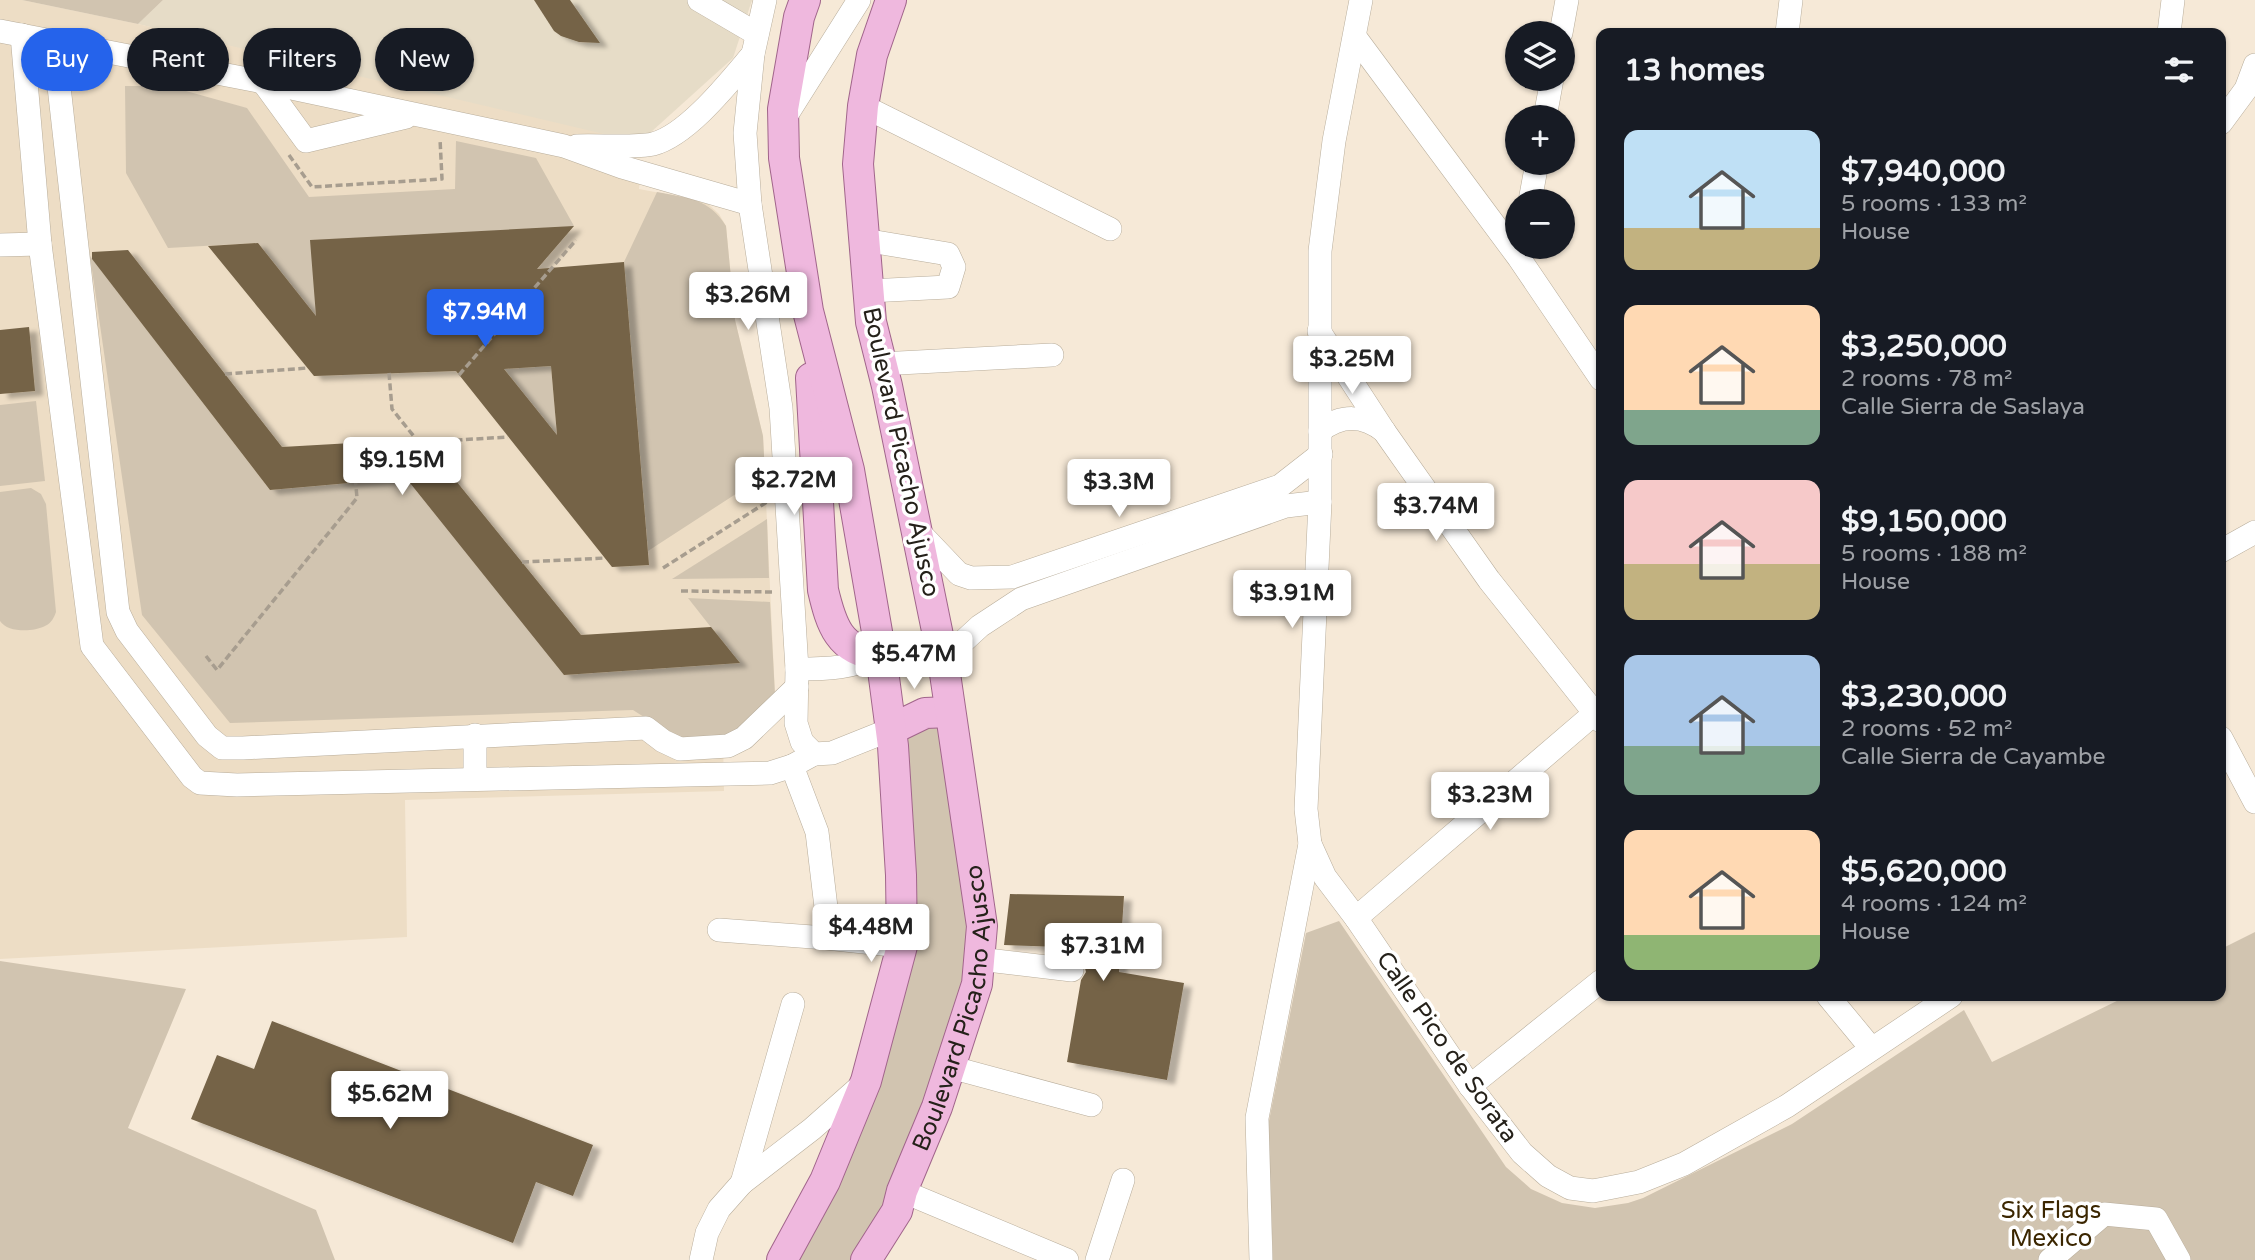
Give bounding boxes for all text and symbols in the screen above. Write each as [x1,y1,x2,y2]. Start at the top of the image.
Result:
map controls [1505,21,1575,259]
button: layers [1505,21,1575,91]
chip: Buy [21,28,113,91]
chip: Rent [127,28,229,91]
chip: Filters [243,28,361,91]
chip: New [375,28,474,91]
icon: filters [2160,51,2198,89]
text: 13 homes [1624,52,1765,89]
button: + [1505,105,1575,175]
text: $7,940,000 [1841,153,2005,190]
icon: home [1680,158,1764,242]
button: − [1505,189,1575,259]
text: 5 rooms · 133 m² [1841,190,2027,218]
text: House [1841,218,1910,246]
pin: $3.26M [691,272,805,332]
text: $3.26M [705,281,791,309]
pin: $7.94M [428,290,542,349]
text: $7.94M [443,298,527,326]
street label: Boulevard Picacho Ajusco [856,305,946,599]
text: $3,250,000 [1841,328,2007,365]
icon: home [1680,333,1764,417]
pin: $3.25M [1295,336,1409,396]
text: $3.25M [1309,345,1395,373]
text: 2 rooms · 78 m² [1841,365,2012,393]
text: Calle Sierra de Saslaya [1841,393,2085,421]
pin: $9.15M [345,438,459,497]
text: $9.15M [359,446,445,474]
pin: $2.72M [737,458,851,517]
pin: $3.3M [1070,460,1168,519]
text: $2.72M [751,466,837,494]
text: $3.3M [1083,468,1155,496]
pin: $3.74M [1379,484,1493,543]
text: $3.74M [1393,492,1479,520]
text: $9,150,000 [1841,503,2007,540]
icon: home [1680,508,1764,592]
text: 5 rooms · 188 m² [1841,540,2027,568]
text: House [1841,568,1910,596]
pin: $3.91M [1235,570,1349,630]
text: $3.91M [1249,579,1335,607]
pin: $5.47M [857,632,971,691]
text: $5.47M [871,640,957,668]
text: $3,230,000 [1841,678,2007,715]
icon: home [1680,683,1764,767]
text: 2 rooms · 52 m² [1841,715,2012,743]
text: Calle Sierra de Cayambe [1841,743,2106,771]
pin: $3.23M [1433,772,1547,832]
text: $3.23M [1447,781,1533,809]
text: $5,620,000 [1841,853,2007,890]
icon: home [1680,858,1764,942]
street label: Boulevard Picacho Ajusco [906,863,997,1155]
text: 4 rooms · 124 m² [1841,890,2027,918]
pin: $4.48M [814,904,928,964]
text: $4.48M [828,913,914,941]
text: House [1841,918,1910,946]
pin: $7.31M [1046,923,1160,983]
text: $7.31M [1061,932,1145,960]
street label: Calle Pico de Sorata [1370,946,1524,1148]
pin: $5.62M [333,1072,447,1131]
text: $5.62M [347,1080,433,1108]
park label: Six Flags Mexico [2001,1196,2101,1253]

